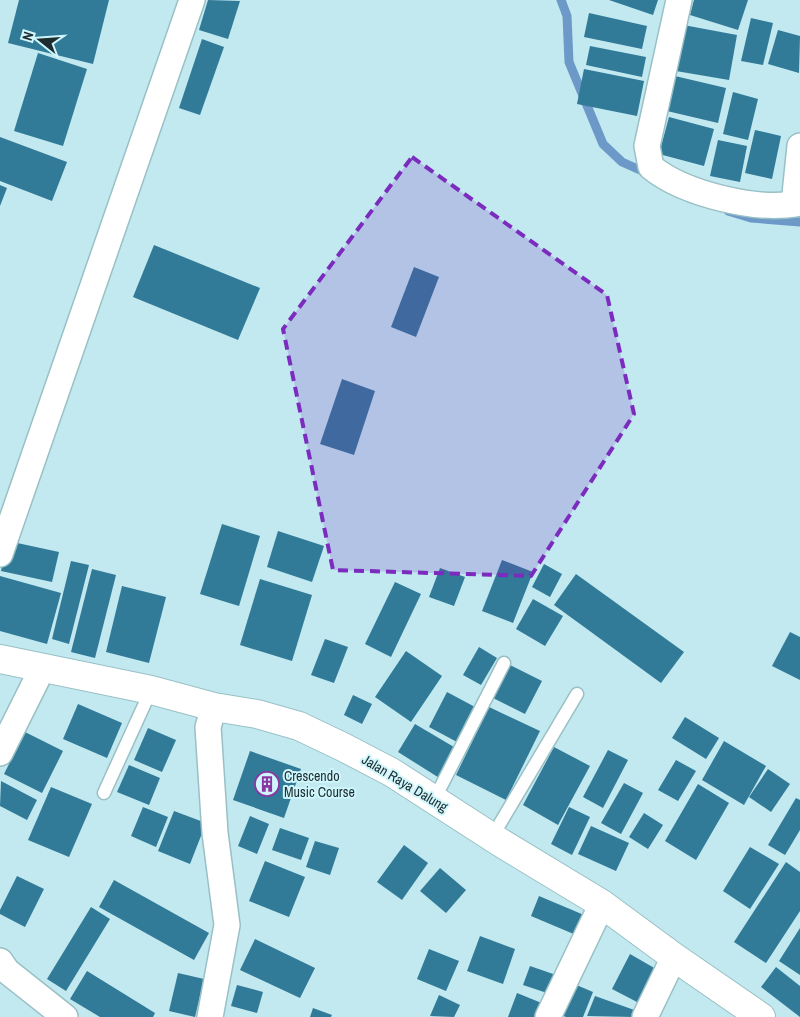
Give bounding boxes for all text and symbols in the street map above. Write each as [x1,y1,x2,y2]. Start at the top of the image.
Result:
north arrow [15,15,65,65]
text: N [18,30,37,43]
street label: Jalan Raya Dalung [359,750,452,816]
place label: Crescendo Music Course [284,767,355,801]
building icon: Crescendo Music Course [254,771,280,797]

